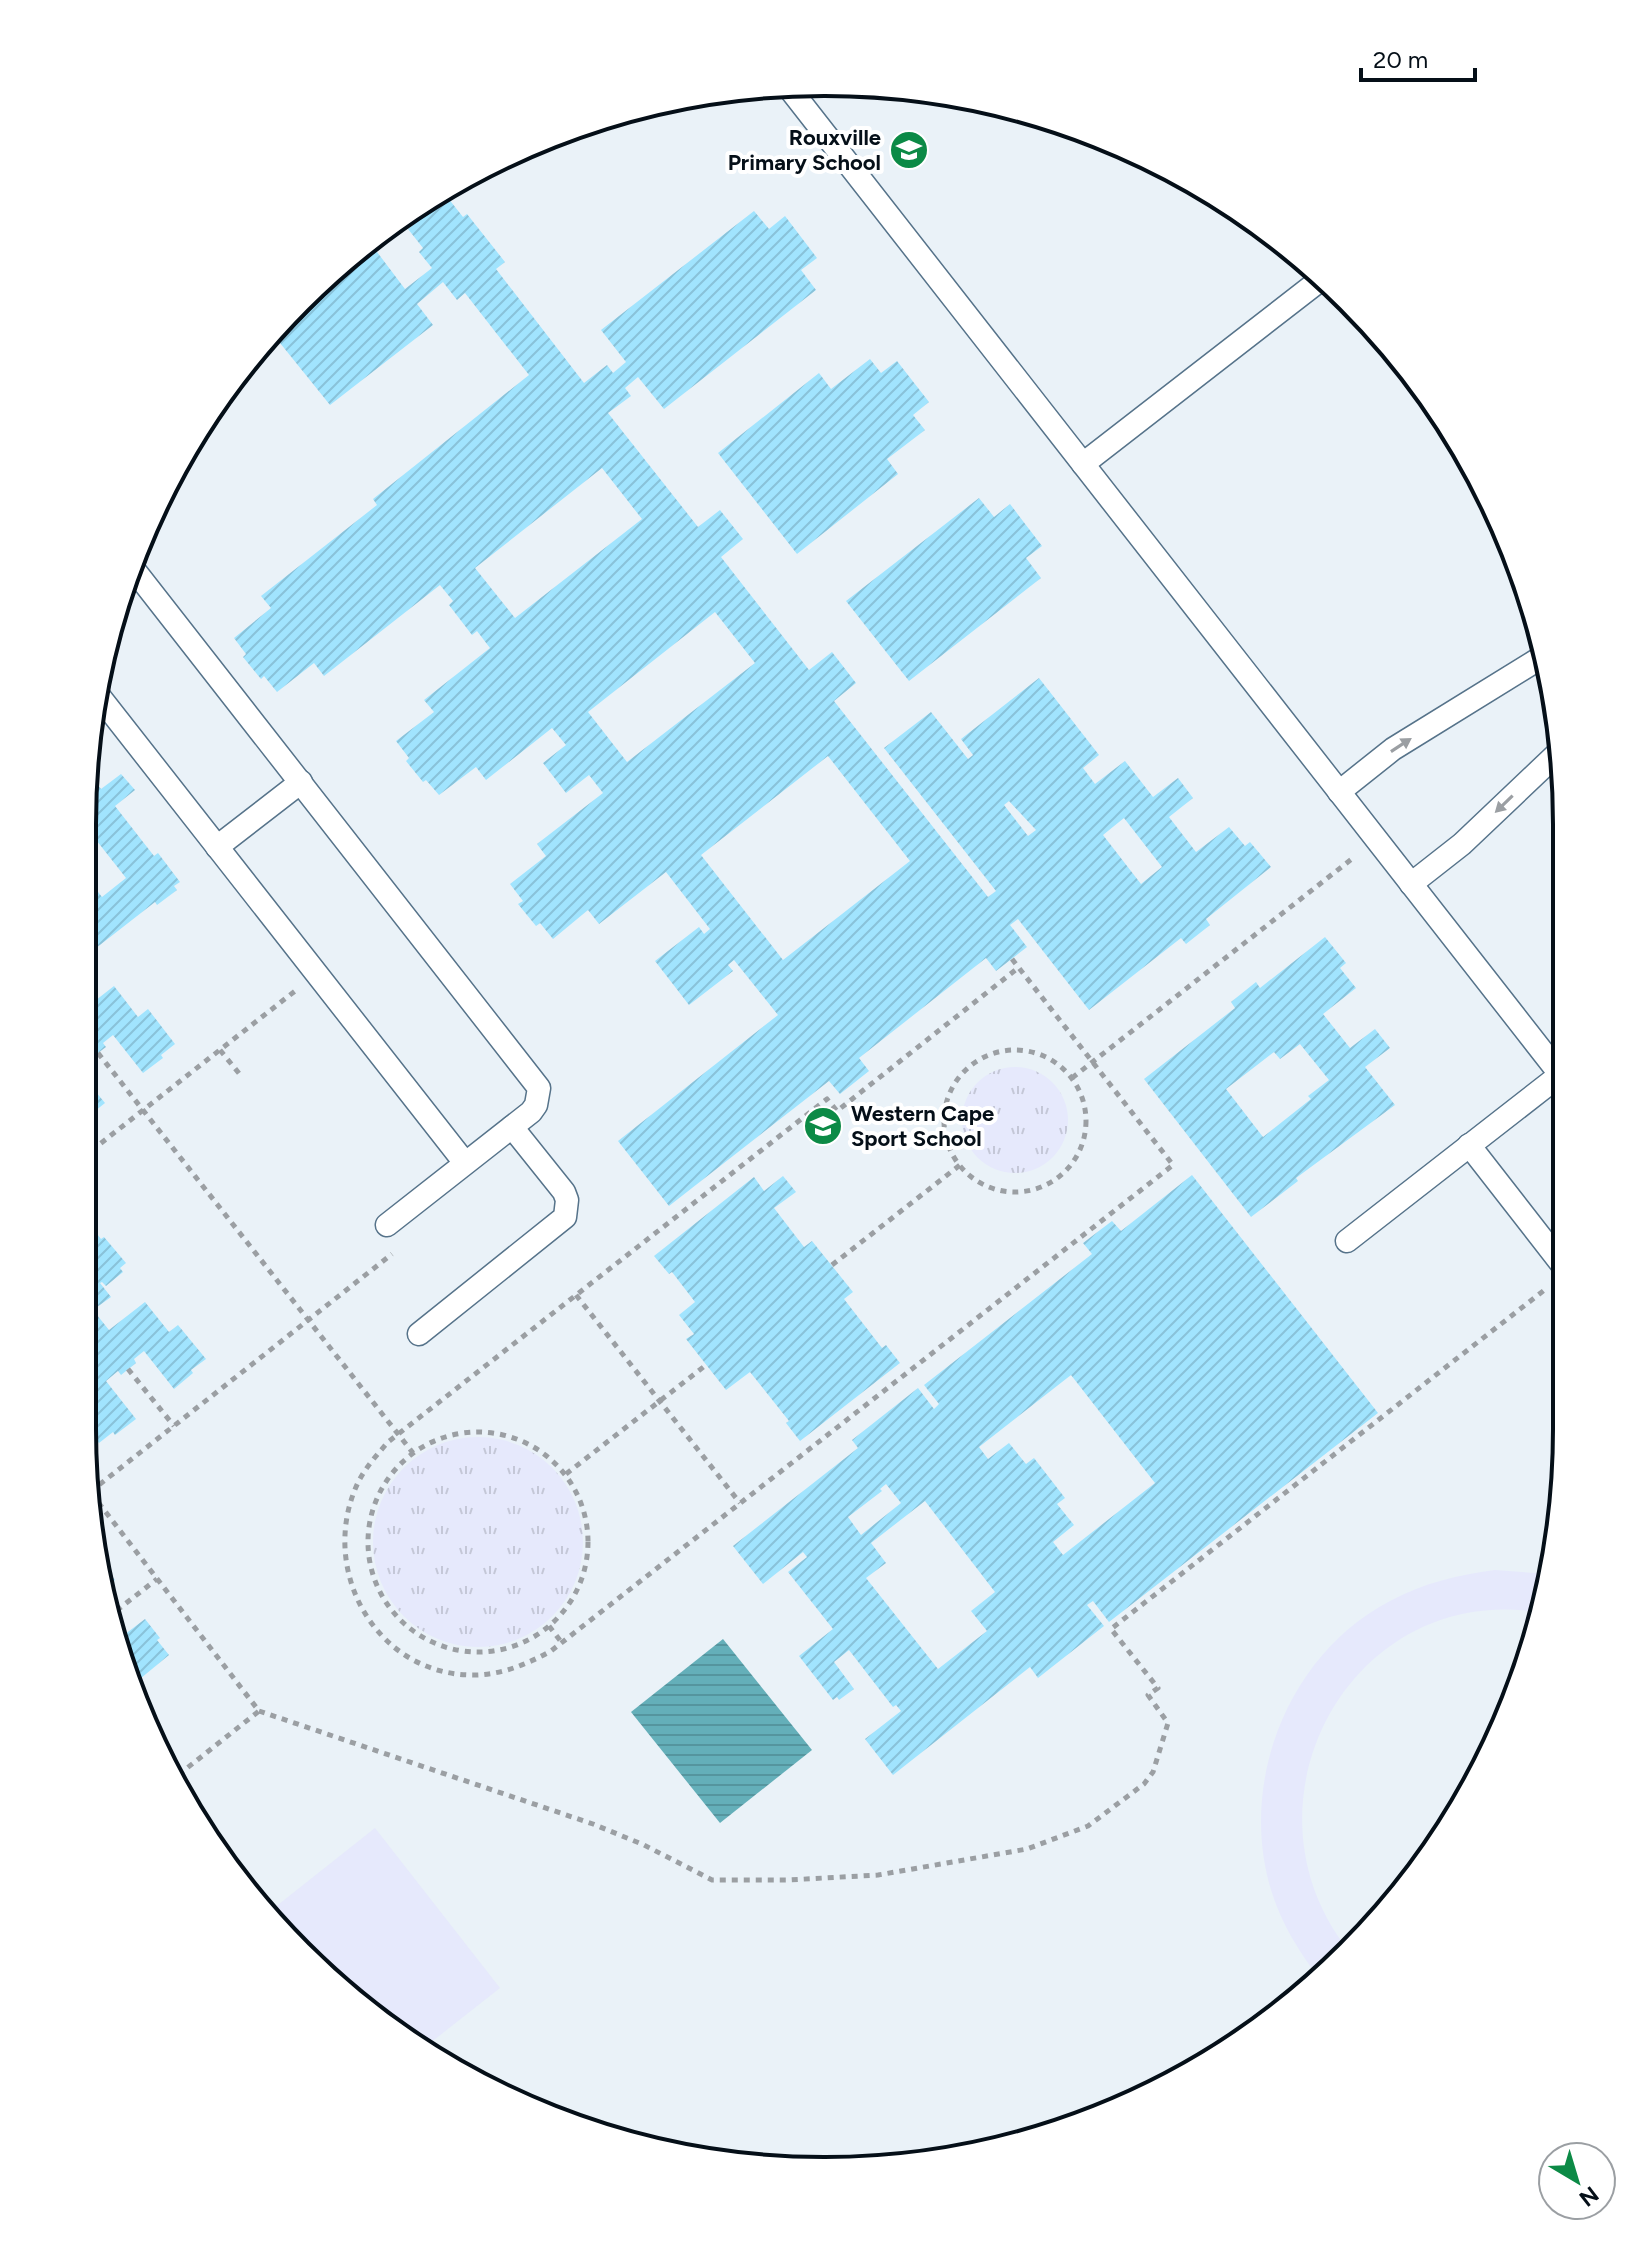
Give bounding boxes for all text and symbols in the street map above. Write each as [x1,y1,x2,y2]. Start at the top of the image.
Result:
scale bar [1361,32,1475,82]
text: 20 m [1373,45,1428,74]
place label: Rouxville Primary School [728,124,881,176]
school or university icon: Rouxville Primary School [888,129,930,171]
one-way arrow [1390,738,1412,753]
one-way arrow [1495,794,1514,813]
place label: Western Cape Sport School [851,1100,994,1152]
school or university icon: Western Cape Sport School [802,1105,844,1147]
north arrow [1537,2141,1617,2221]
text: N [1574,2180,1604,2212]

